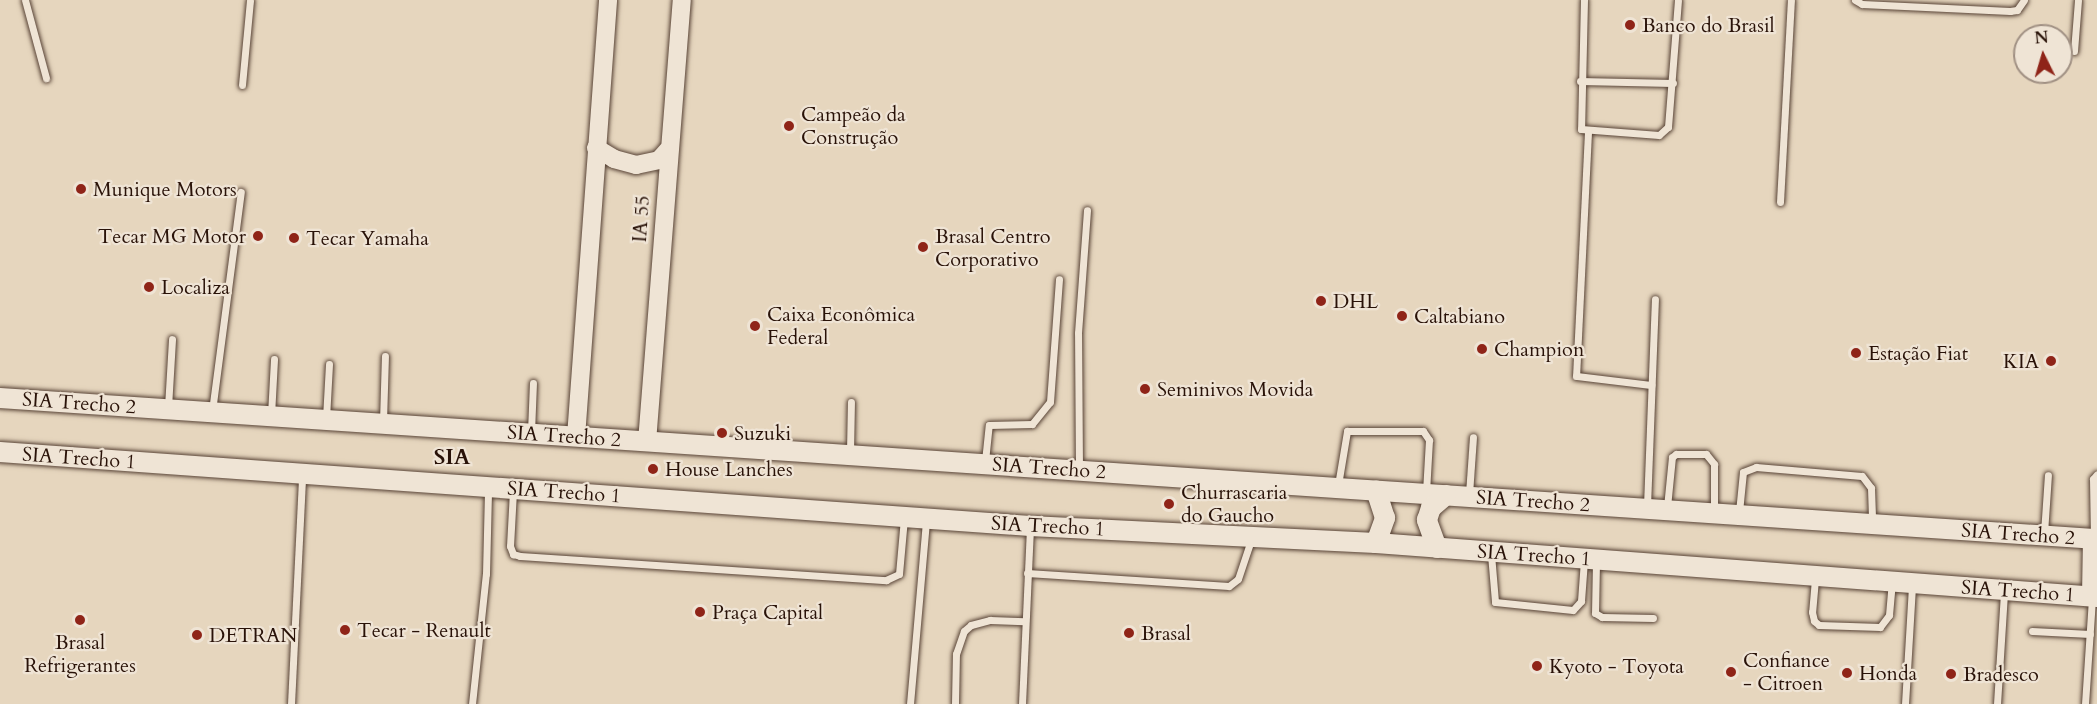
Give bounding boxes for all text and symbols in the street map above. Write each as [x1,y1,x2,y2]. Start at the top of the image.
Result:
place label: Banco do Brasil [1642,13,1775,37]
marker: Banco do Brasil [1623,18,1637,32]
north arrow [2013,24,2073,84]
text: N [2034,26,2049,50]
place label: Campeão da Construção [801,102,906,149]
marker: Campeão da Construção [782,119,796,133]
place label: Munique Motors [93,177,237,201]
marker: Munique Motors [74,182,88,196]
street label: IA 55 [627,195,655,243]
place label: Tecar MG Motor [98,224,246,248]
place label: Brasal Centro Corporativo [935,224,1050,271]
place label: Tecar Yamaha [306,226,429,250]
marker: Tecar MG Motor [251,229,265,243]
marker: Tecar Yamaha [287,231,301,245]
marker: Brasal Centro Corporativo [916,240,930,254]
place label: Localiza [161,275,230,299]
marker: Localiza [142,280,156,294]
place label: DHL [1333,289,1378,313]
marker: DHL [1314,294,1328,308]
place label: Caixa Econômica Federal [767,302,915,349]
place label: Caltabiano [1414,304,1505,328]
marker: Caltabiano [1395,309,1409,323]
marker: Caixa Econômica Federal [748,319,762,333]
place label: Champion [1494,337,1584,361]
place label: Estação Fiat [1868,341,1968,365]
marker: Champion [1475,342,1489,356]
marker: Estação Fiat [1849,346,1863,360]
place label: KIA [2003,349,2039,373]
marker: KIA [2044,354,2058,368]
place label: Seminivos Movida [1157,377,1313,401]
marker: Seminivos Movida [1138,382,1152,396]
street label: SIA Trecho 2 [21,387,137,419]
street label: SIA Trecho 2 [506,420,622,452]
place label: Suzuki [734,421,791,445]
marker: Suzuki [715,426,729,440]
street label: SIA Trecho 1 [21,442,137,474]
district label: SIA [434,445,470,471]
street label: SIA Trecho 2 [991,452,1107,484]
place label: House Lanches [665,457,793,481]
marker: House Lanches [646,462,660,476]
street label: SIA Trecho 1 [506,476,622,508]
place label: Churrascaria do Gaucho [1181,480,1287,527]
street label: SIA Trecho 2 [1475,485,1591,517]
marker: Churrascaria do Gaucho [1162,497,1176,511]
street label: SIA Trecho 1 [990,511,1106,541]
street label: SIA Trecho 2 [1960,518,2076,550]
street label: SIA Trecho 1 [1476,539,1592,571]
street label: SIA Trecho 1 [1960,575,2076,607]
place label: Praça Capital [712,600,823,624]
marker: Praça Capital [693,605,707,619]
marker: Brasal Refrigerantes [73,613,87,627]
place label: Tecar - Renault [357,618,491,642]
place label: Brasal [1141,621,1191,645]
place label: DETRAN [209,623,297,647]
marker: Tecar - Renault [338,623,352,637]
marker: Brasal [1122,626,1136,640]
marker: DETRAN [190,628,204,642]
place label: Brasal Refrigerantes [24,630,136,677]
place label: Confiance - Citroen [1743,648,1830,695]
place label: Kyoto - Toyota [1549,654,1684,678]
marker: Kyoto - Toyota [1530,659,1544,673]
place label: Honda [1859,661,1917,685]
place label: Bradesco [1963,662,2039,686]
marker: Confiance - Citroen [1724,665,1738,679]
marker: Honda [1840,666,1854,680]
marker: Bradesco [1944,667,1958,681]

